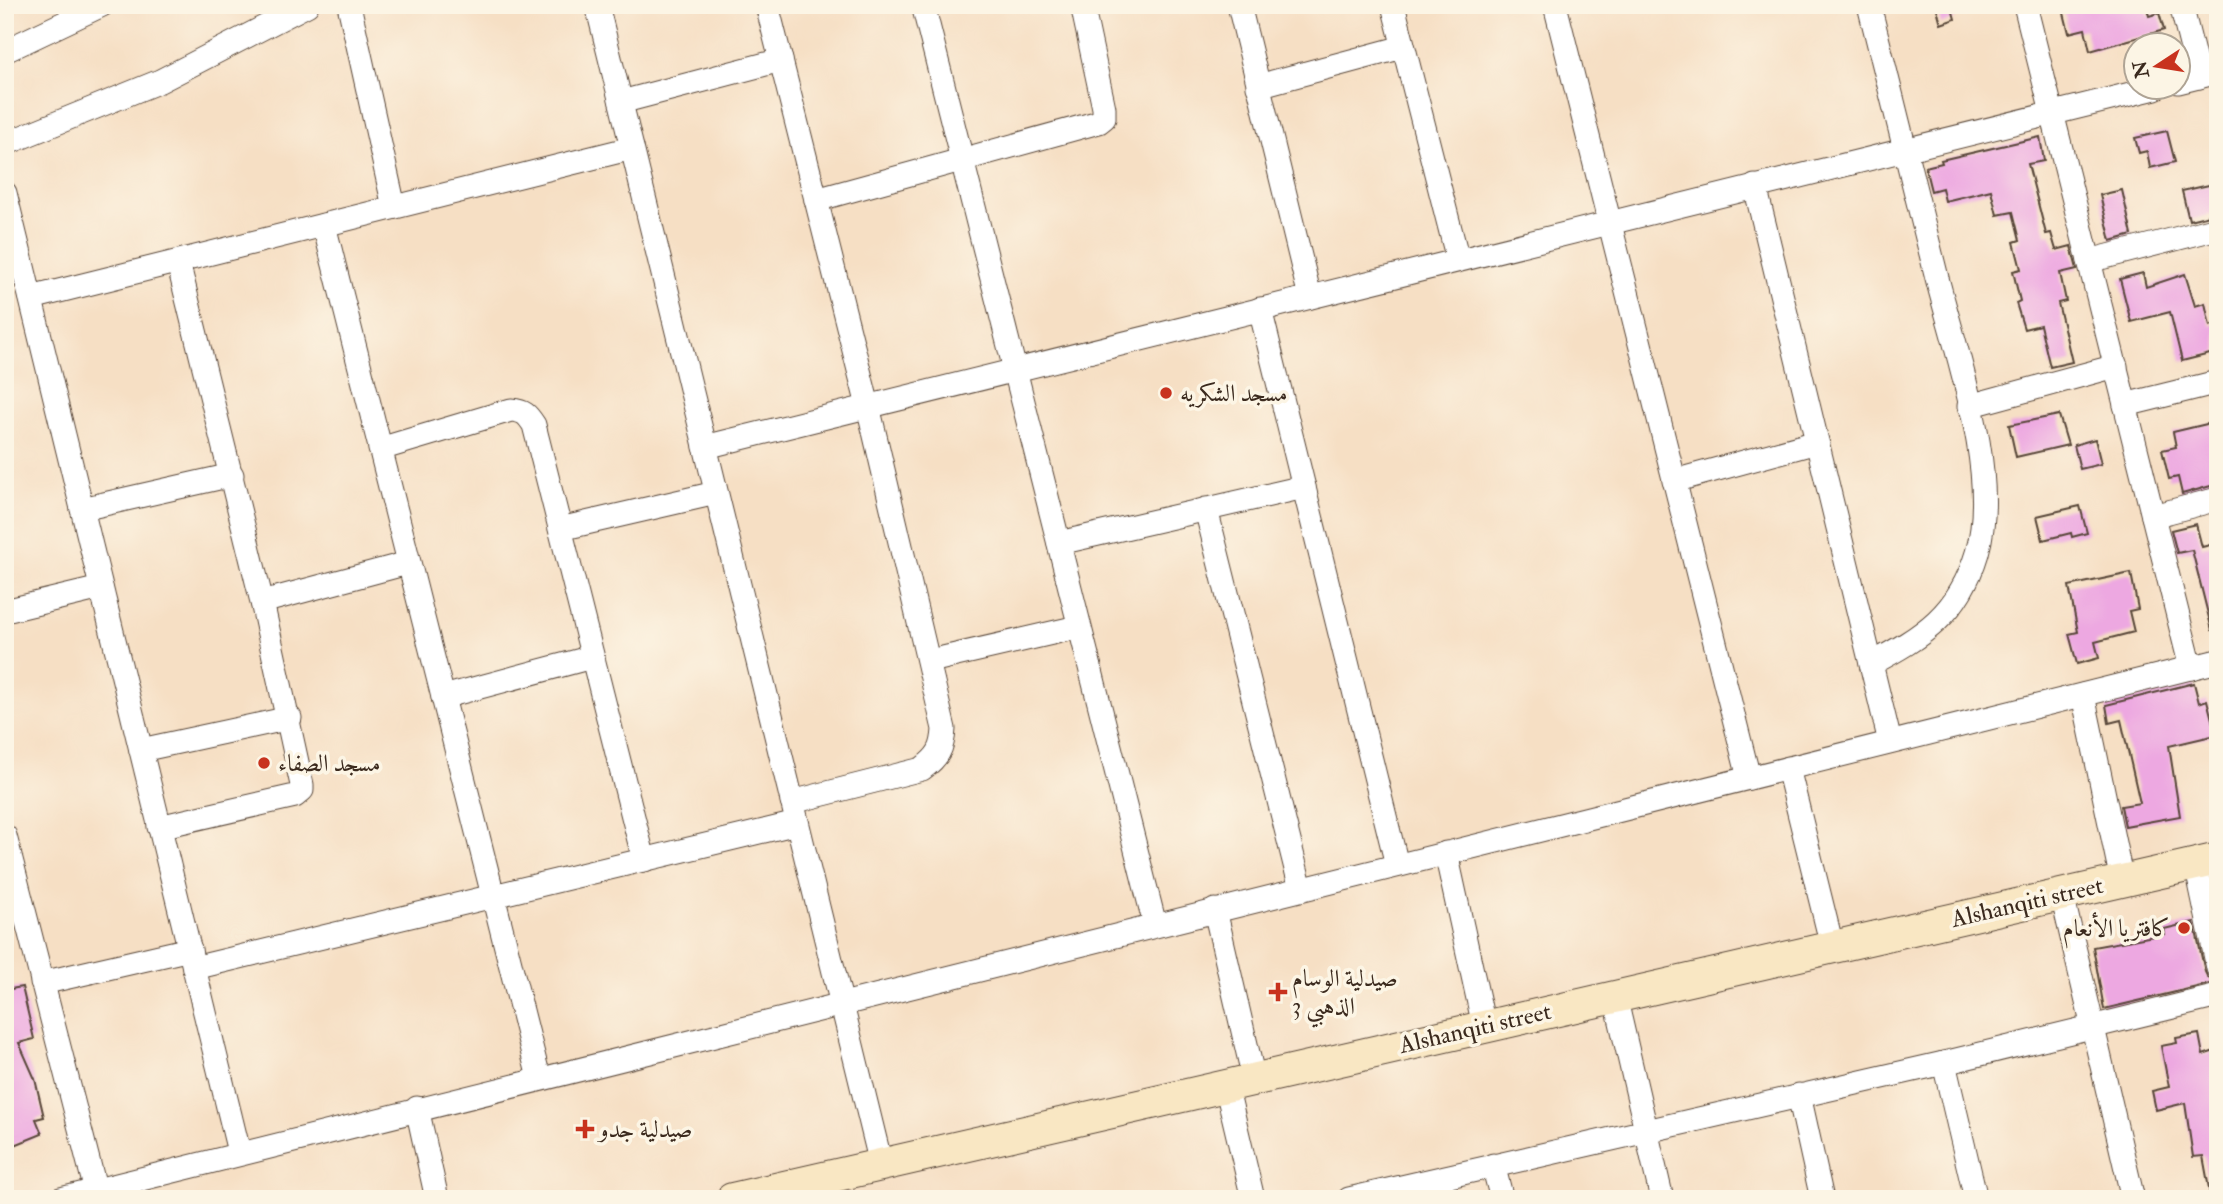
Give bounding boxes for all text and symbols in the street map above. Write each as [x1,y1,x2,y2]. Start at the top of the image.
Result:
north arrow [2122,32,2192,102]
text: N [2128,58,2155,81]
place label: مسجد الشكريه [1180,378,1288,409]
marker: مسجد الشكريه [1158,385,1174,401]
place label: مسجد الصفاء [278,748,381,779]
marker: مسجد الصفاء [256,755,272,771]
street label: Alshanqiti street [1947,870,2106,935]
place label: كافتريا الأنعام [2063,912,2170,949]
marker: كافتريا الأنعام [2176,920,2192,936]
place label: صيدلية الوسام الذهبي 3 [1292,963,1398,1028]
marker: صيدلية الوسام الذهبي 3 [1270,984,1286,1000]
street label: Alshanqiti street [1395,996,1554,1061]
place label: صيدلية جدو [596,1114,693,1145]
marker: صيدلية جدو [577,1121,593,1137]

